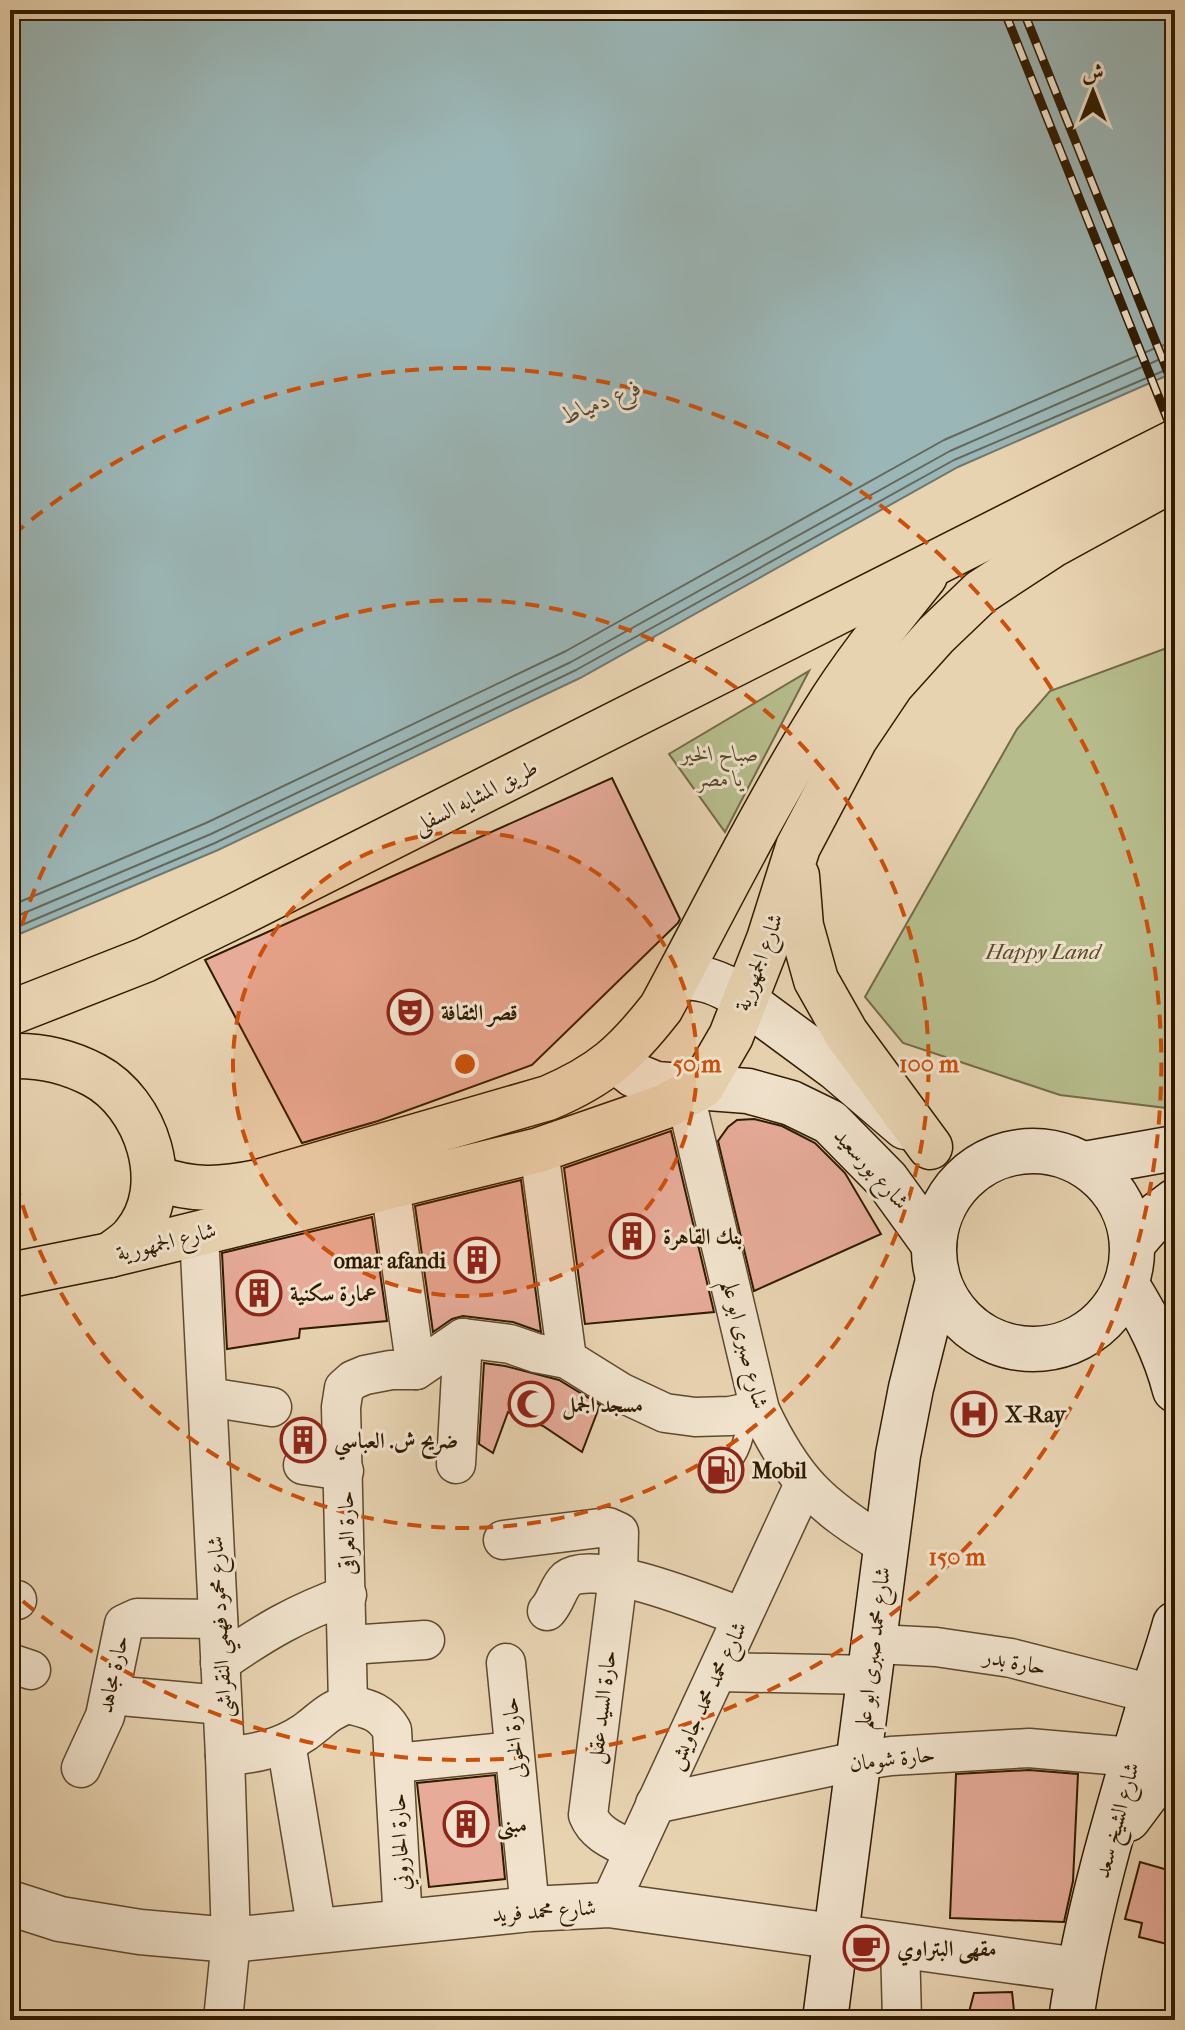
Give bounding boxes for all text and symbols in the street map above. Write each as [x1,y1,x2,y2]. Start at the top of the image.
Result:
north arrow [1053,52,1133,132]
text: ش [1082,60,1104,86]
water label: فرع دمياط [557,372,647,435]
park label: صباح الخير يا مصر [679,741,759,793]
street label: طريق المشايه السفلى [409,754,543,842]
street label: شارع الجمهورية [729,910,793,1016]
park label: Happy Land [985,939,1103,965]
theatre icon: قصر الثقافة [386,988,434,1036]
place label: قصر الثقافة [441,1000,518,1027]
centre of rings [451,1050,479,1078]
text: 50 m [673,1050,722,1078]
text: 100 m [899,1050,960,1078]
street label: شارع بورسعيد [825,1123,914,1218]
building icon: بنك القاهرة [608,1212,656,1260]
street label: شارع الجمهورية [114,1217,220,1272]
place label: بنك القاهرة [663,1224,743,1251]
building icon: omar afandi [453,1236,501,1284]
place label: omar afandi [334,1248,446,1274]
building icon: عمارة سكنية [235,1269,283,1317]
street label: شارع صبرى ابو علم [708,1277,774,1414]
place label: عمارة سكنية [290,1281,377,1307]
mosque icon: مسجد الجمل [507,1380,555,1428]
hospital icon: X-Ray [950,1390,998,1438]
place label: مسجد الجمل [562,1392,643,1420]
place label: X-Ray [1004,1402,1067,1428]
building icon: ضريح ش. العباسي [279,1416,327,1464]
place label: ضريح ش. العباسي [334,1428,458,1461]
fuel station icon: Mobil [697,1446,745,1494]
place label: Mobil [751,1458,808,1484]
street label: حارة العراقى [333,1490,362,1576]
street label: شارع محمود فهمي النقراشى [202,1535,245,1719]
text: 150 m [928,1543,987,1571]
street label: شارع محمد صبرى ابو علم [850,1565,905,1732]
street label: شارع محمد محمد جاويش [661,1617,757,1776]
street label: حارة مجاهد [92,1633,134,1715]
street label: حارة بدر [979,1643,1048,1681]
street label: حارة السيد عقل [582,1649,624,1766]
street label: حارة الخولى [497,1696,531,1780]
street label: حارة شومان [848,1741,937,1777]
street label: شارع الشيخ سعد [1089,1759,1151,1883]
street label: حارة الحاروني [384,1792,421,1891]
building icon: مبنى [442,1800,490,1848]
place label: مبنى [497,1812,527,1840]
street label: شارع محمد فريد [491,1894,597,1933]
cafe icon: مقهى البتراوي [842,1924,890,1972]
place label: مقهى البتراوي [897,1936,997,1967]

